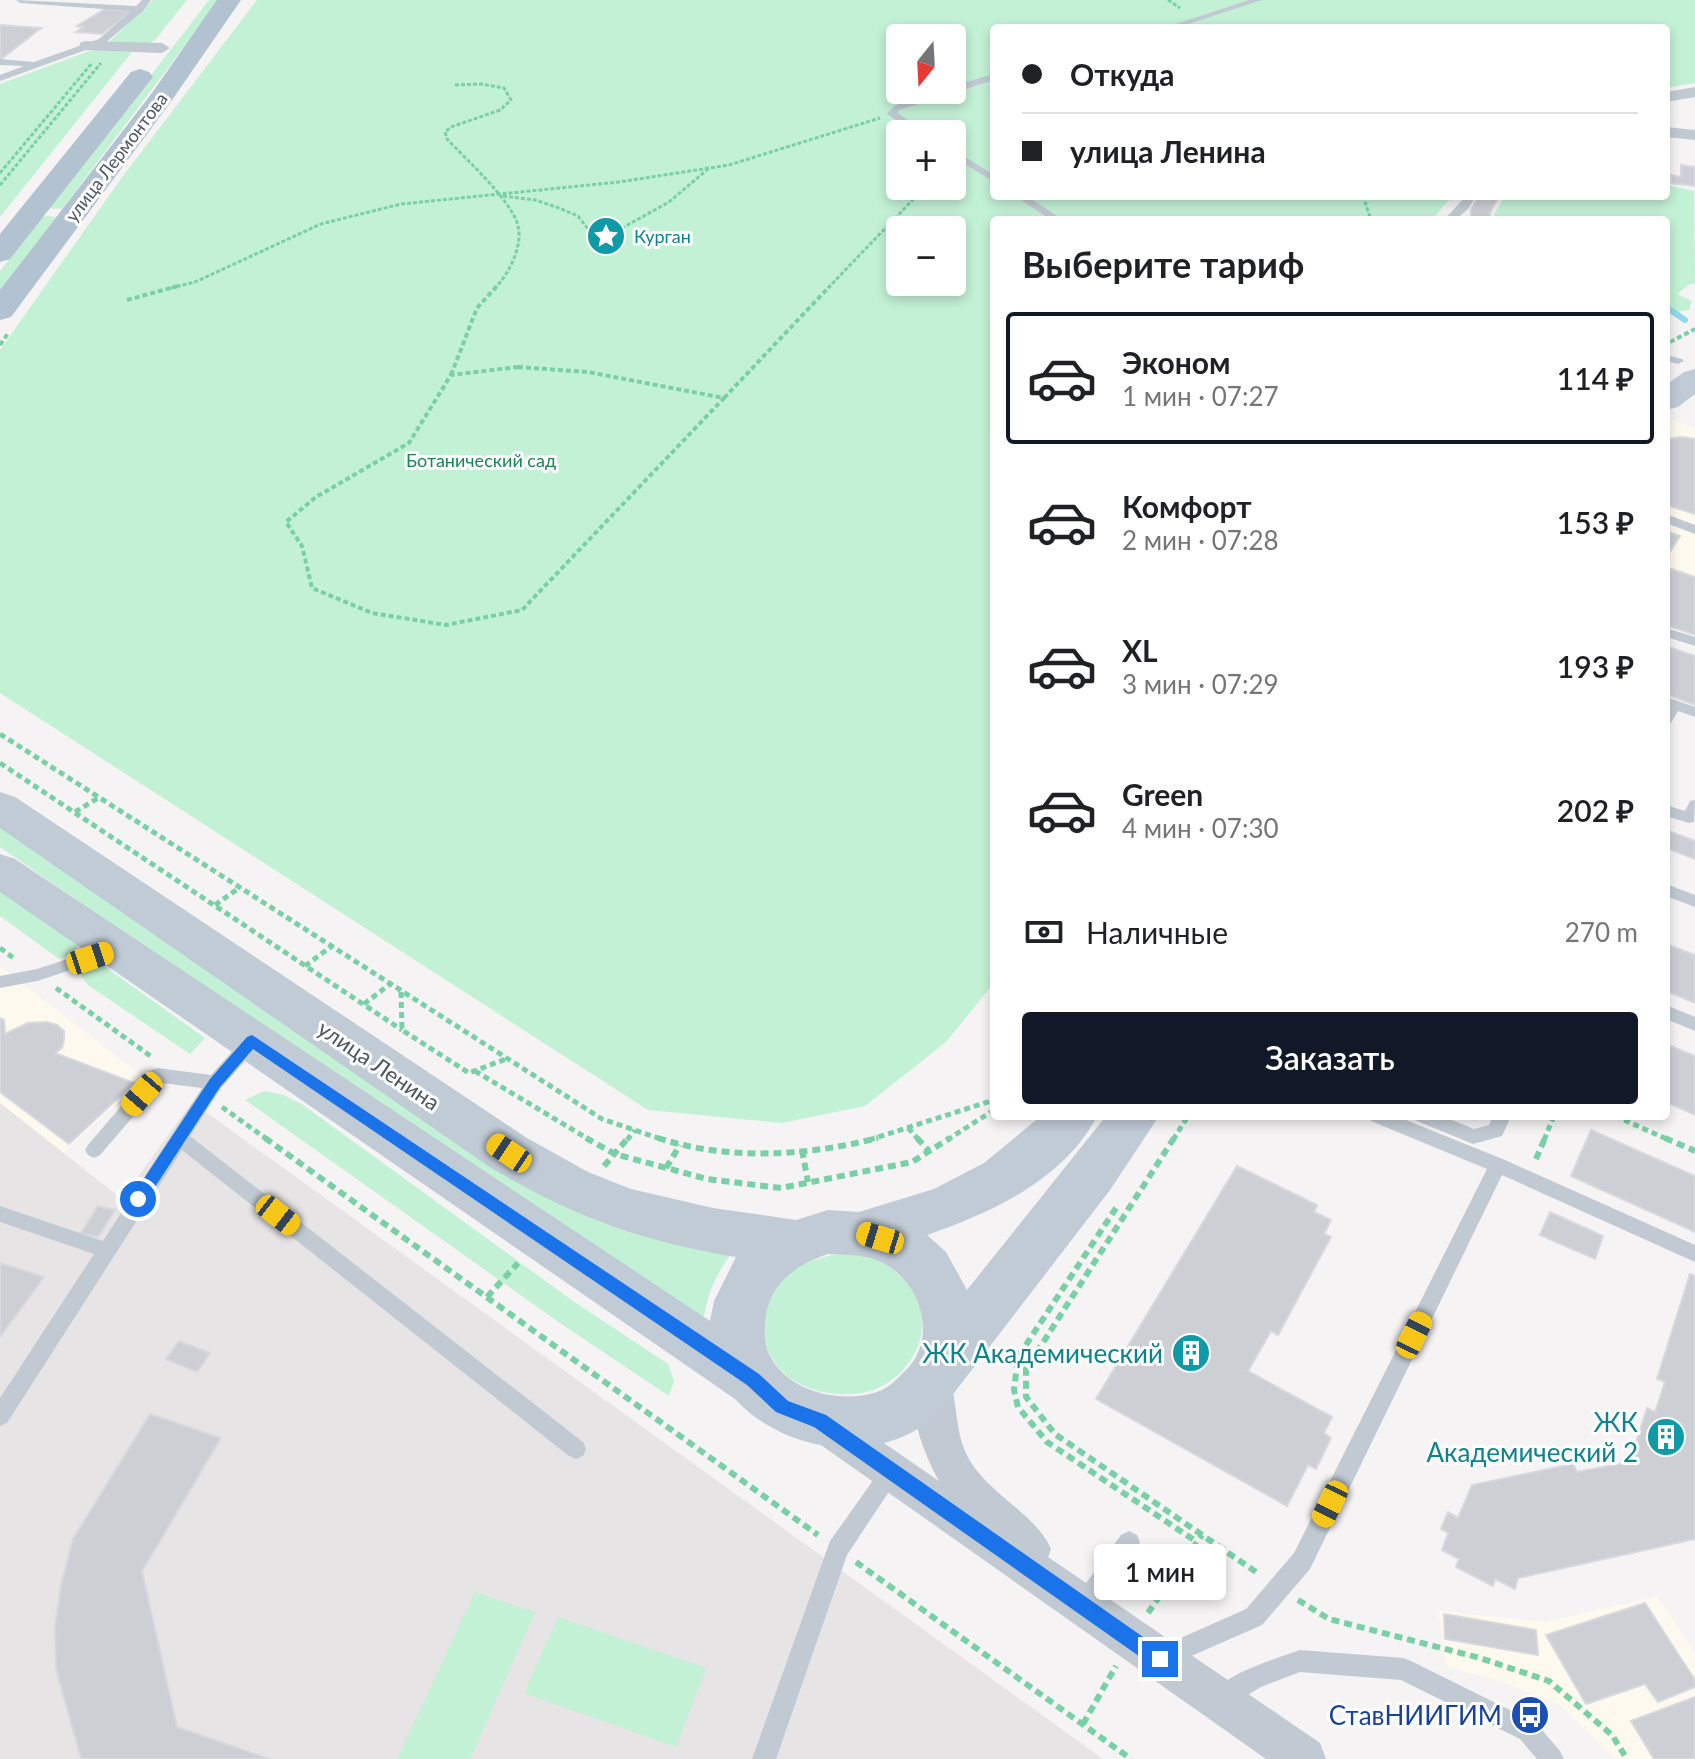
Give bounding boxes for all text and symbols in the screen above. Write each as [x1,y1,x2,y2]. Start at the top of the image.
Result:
north arrow [886,24,966,104]
map controls [886,24,966,296]
text: Откуда [1070,56,1175,92]
street label: улица Лермонтова [60,88,172,226]
button: + [886,120,966,200]
text: улица Ленина [1070,133,1266,169]
place icon: Курган [585,215,627,257]
button: − [886,216,966,296]
place label: Курган [634,225,691,247]
text: Выберите тариф [1022,242,1304,286]
icon: car [1026,342,1098,414]
text: Эконом [1122,344,1231,380]
text: 114 ₽ [1557,360,1634,396]
text: 1 мин · 07:27 [1122,380,1279,412]
park label: Ботанический сад [406,449,556,471]
icon: car [1026,486,1098,558]
text: Комфорт [1122,488,1252,524]
text: 153 ₽ [1557,504,1634,540]
text: 2 мин · 07:28 [1122,524,1279,556]
icon: car [1026,630,1098,702]
text: XL [1122,632,1158,668]
text: 193 ₽ [1557,648,1634,684]
text: 3 мин · 07:29 [1122,668,1279,700]
icon: car [1026,774,1098,846]
text: Green [1122,776,1203,812]
text: 202 ₽ [1557,792,1634,828]
text: 4 мин · 07:30 [1122,812,1279,844]
icon: cash [1022,910,1066,954]
text: Наличные [1086,914,1228,950]
text: 270 m [1565,916,1638,948]
car [63,939,117,977]
button: Заказать [1022,1012,1638,1104]
street label: улица Ленина [313,1014,445,1116]
car [117,1068,167,1120]
car [482,1130,536,1176]
route start [120,1181,156,1217]
car [252,1191,304,1239]
car [854,1220,906,1256]
car [1393,1308,1435,1362]
building icon: ЖК Академический [1170,1332,1212,1374]
place label: ЖК Академический [922,1337,1163,1369]
place label: ЖК Академический 2 [1427,1406,1639,1468]
building icon: ЖК Академический 2 [1645,1416,1687,1458]
car [1309,1477,1351,1531]
callout: 1 мин [1094,1543,1226,1599]
text: 1 мин [1125,1556,1195,1588]
route end [1142,1641,1178,1677]
bus stop icon: СтавНИИГИМ [1509,1694,1551,1736]
place label: СтавНИИГИМ [1329,1699,1502,1731]

